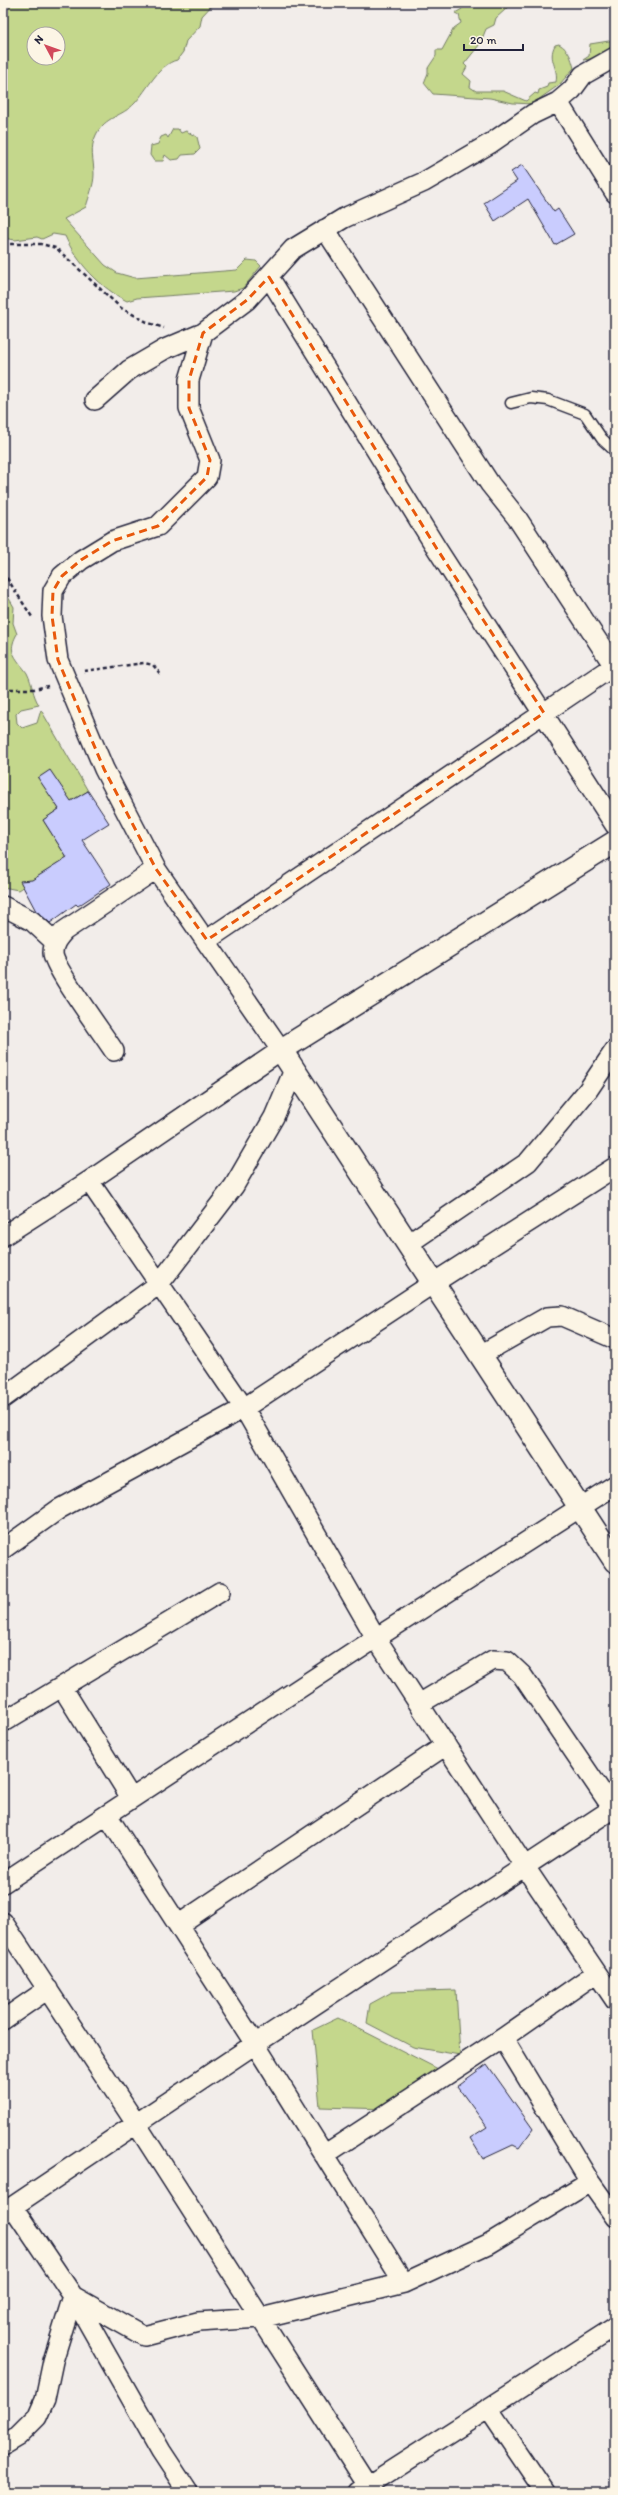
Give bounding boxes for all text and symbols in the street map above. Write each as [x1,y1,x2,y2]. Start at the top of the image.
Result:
north arrow [26,26,66,66]
scale bar [464,26,523,52]
text: N [31,33,46,47]
text: 20 m [470,33,497,47]

